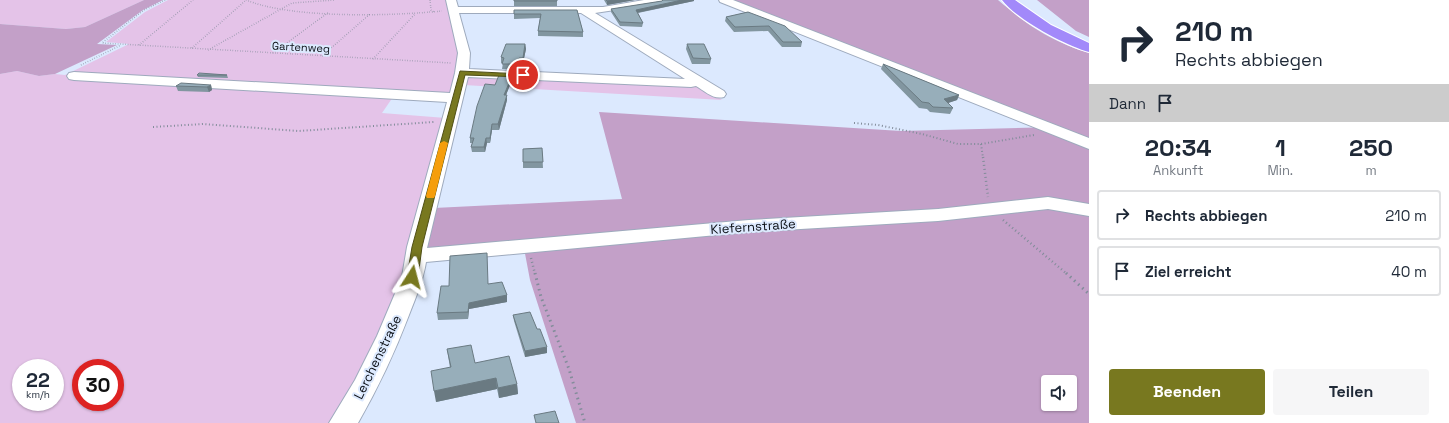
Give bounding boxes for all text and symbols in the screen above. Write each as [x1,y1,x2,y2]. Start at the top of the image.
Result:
text: 210 m [1175,13,1253,49]
icon: right [1109,16,1161,68]
street label: Gartenweg [272,38,330,56]
text: Rechts abbiegen [1175,48,1323,71]
pin [506,58,540,92]
icon: arrive [512,64,534,86]
icon: arrive [1154,92,1176,114]
text: Dann [1109,94,1146,113]
text: 20:34 [1145,132,1212,163]
text: 1 [1275,132,1286,163]
text: 250 [1349,132,1393,163]
text: Ankunft [1153,162,1203,179]
text: Min. [1267,162,1293,179]
text: m [1365,162,1377,179]
icon: right [1111,204,1133,226]
text: Rechts abbiegen [1145,206,1267,225]
text: 210 m [1385,206,1427,225]
street label: Kiefernstraße [710,215,796,238]
position arrow [391,256,433,298]
icon: arrive [1111,260,1133,282]
text: Ziel erreicht [1145,262,1232,281]
text: 40 m [1391,262,1427,281]
street label: Lerchenstraße [350,312,405,402]
speed limit sign: 30 [72,359,124,411]
text: 22 [26,367,50,393]
button: Beenden [1109,369,1265,415]
button: Teilen [1273,369,1429,415]
map controls [1041,375,1077,411]
button: sound [1041,375,1077,411]
text: km/h [26,388,50,401]

